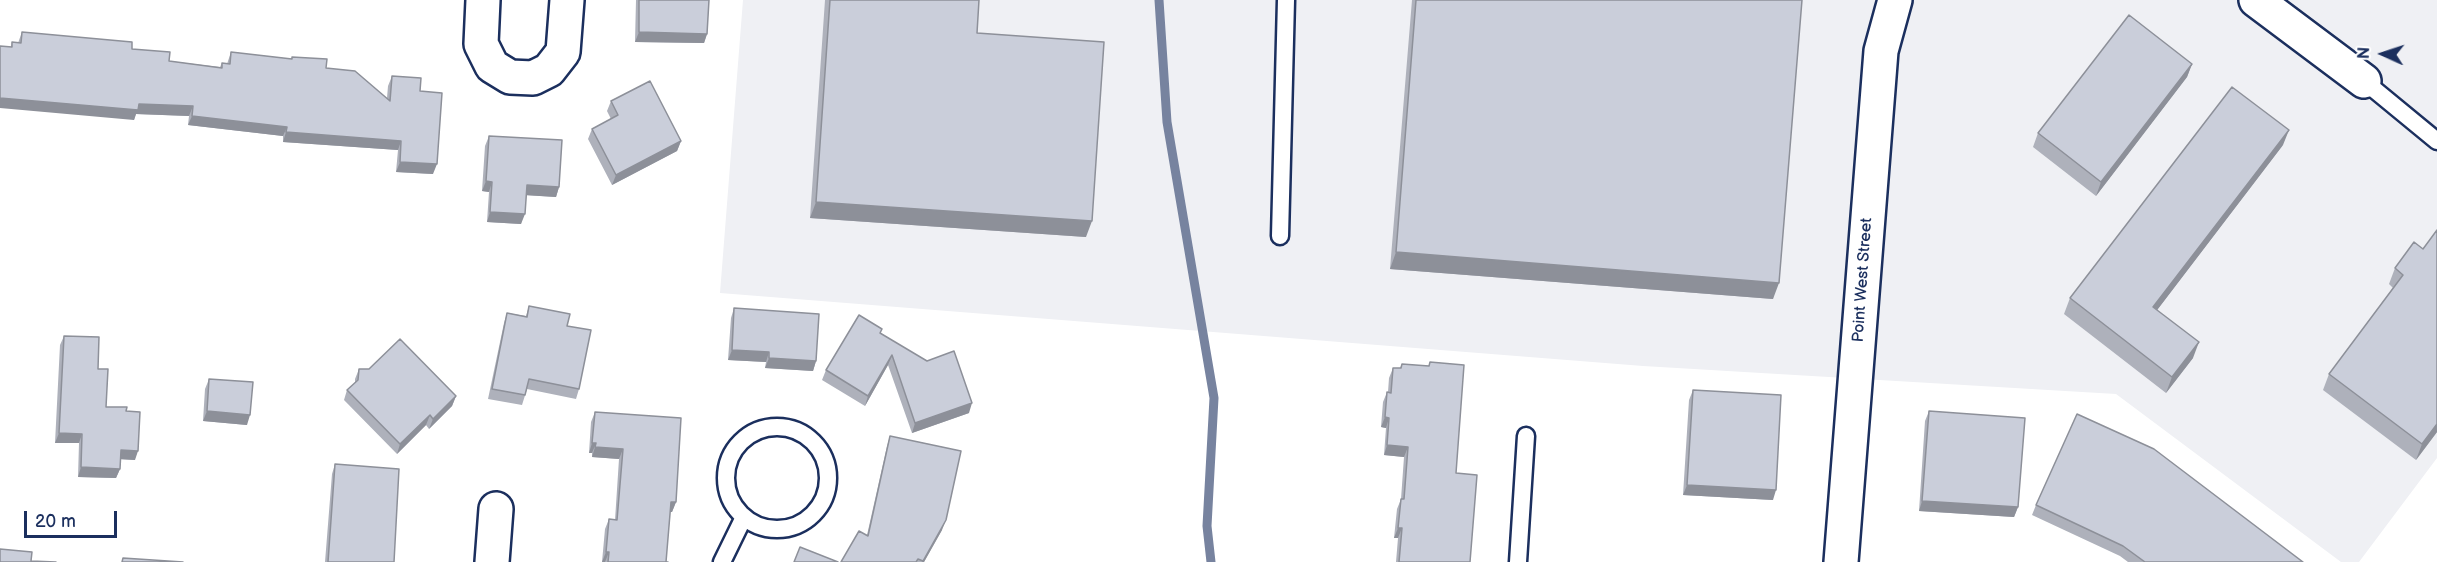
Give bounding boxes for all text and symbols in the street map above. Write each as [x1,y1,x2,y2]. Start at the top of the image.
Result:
north arrow [2353,24,2413,84]
text: N [2355,47,2374,60]
street label: Point West Street [1849,217,1877,343]
scale bar [27,499,120,537]
text: 20 m [35,511,76,532]

